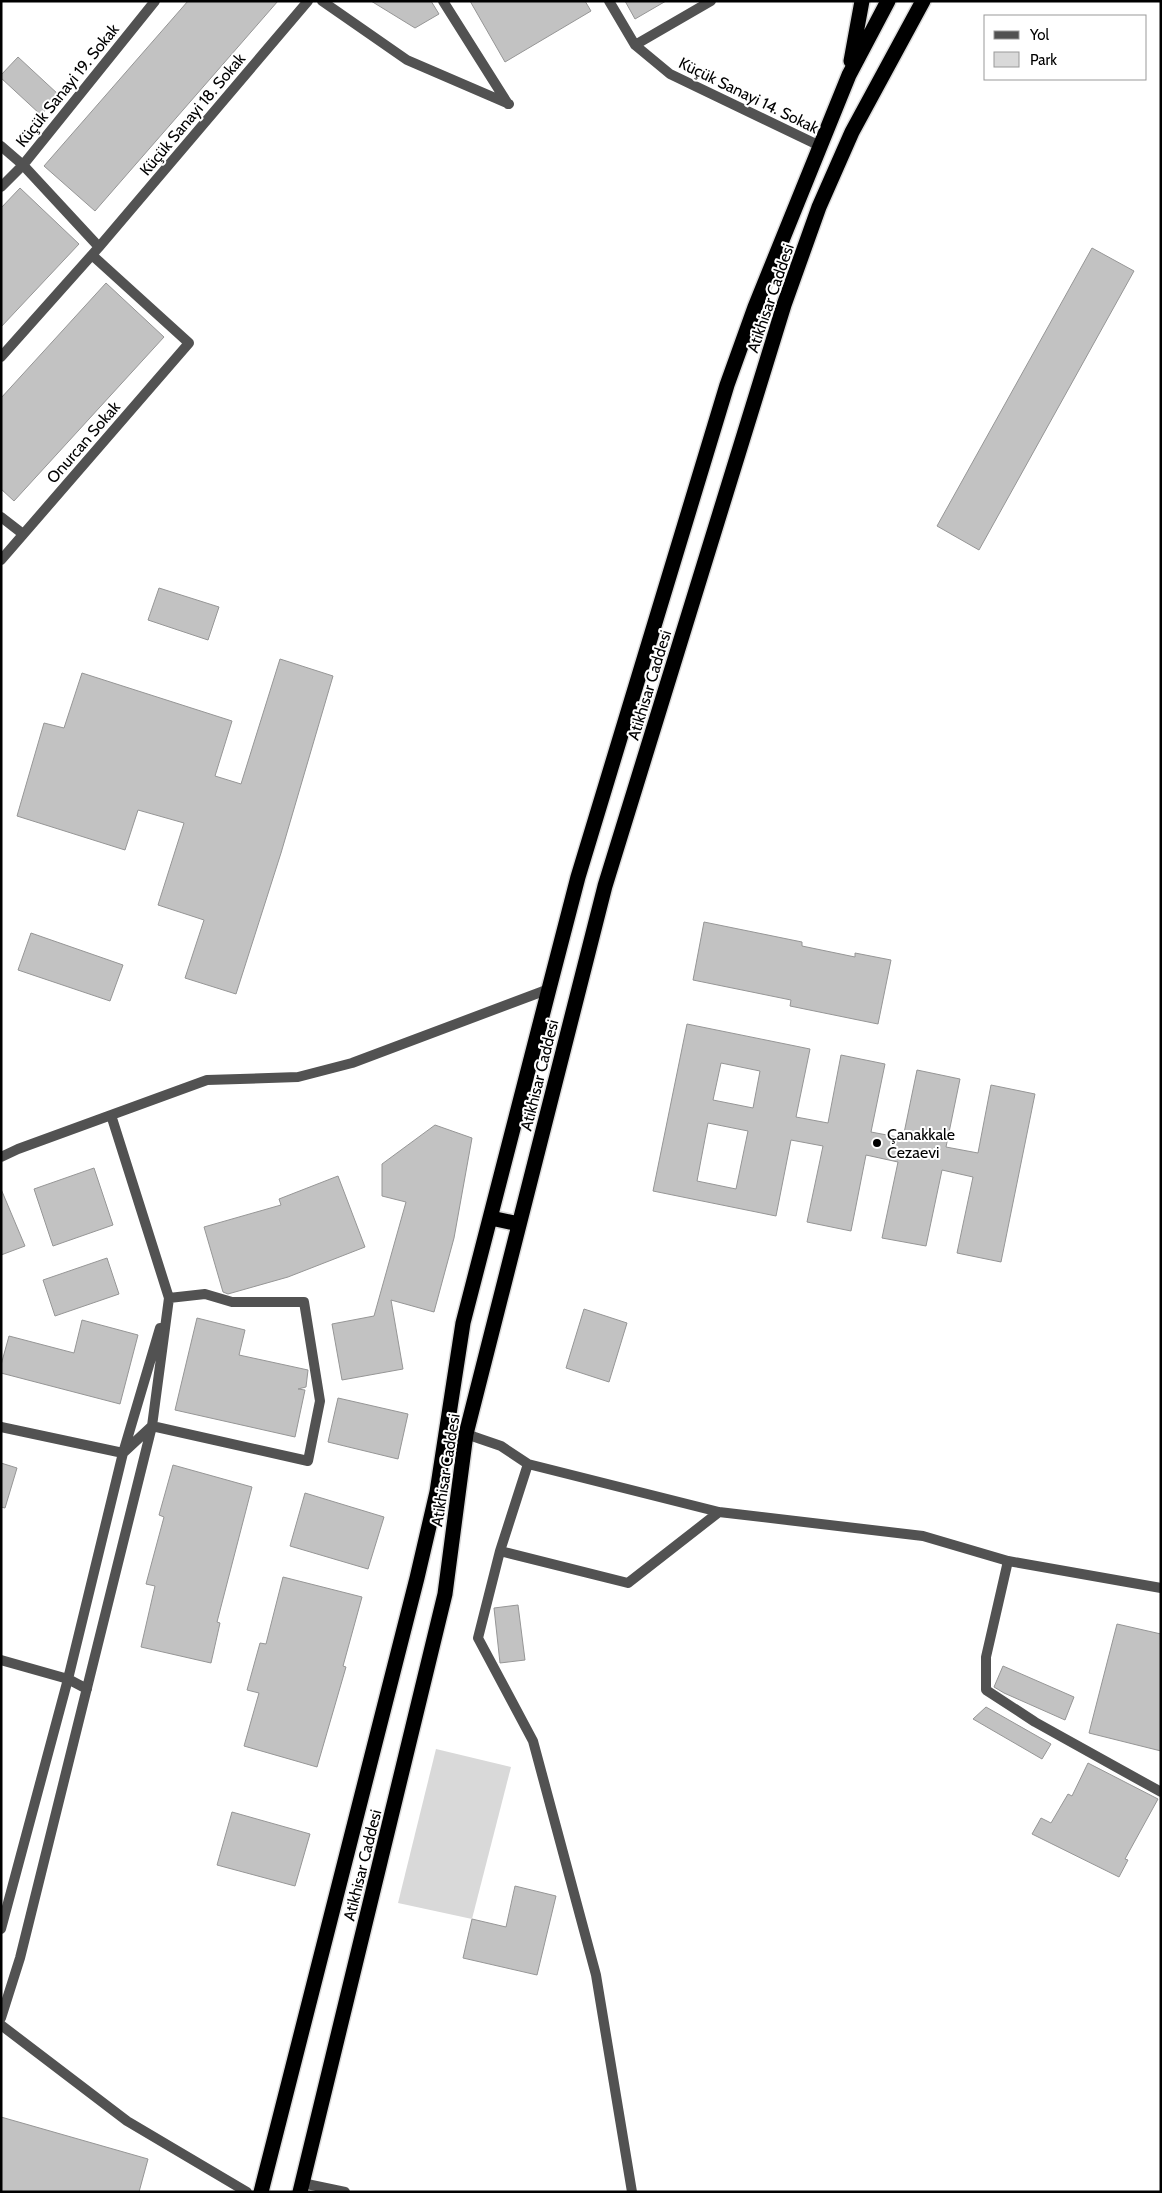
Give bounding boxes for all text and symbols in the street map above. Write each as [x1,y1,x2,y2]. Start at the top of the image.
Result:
legend [984,15,1147,80]
street label: Küçük Sanayi 19. Sokak [12,19,123,151]
text: Yol [1029,26,1049,44]
street label: Küçük Sanayi 18. Sokak [136,49,250,179]
text: Park [1030,51,1057,69]
street label: Küçük Sanayi 14. Sokak [676,53,822,138]
street label: Atikhisar Caddesi [743,241,798,355]
street label: Onurcan Sokak [43,397,125,487]
street label: Atikhisar Caddesi [624,628,675,742]
street label: Atikhisar Caddesi [516,1018,562,1133]
place label: Çanakkale Cezaevi [887,1125,955,1162]
marker: Çanakkale Cezaevi [871,1137,883,1149]
street label: Atikhisar Caddesi [427,1412,464,1528]
street label: Atikhisar Caddesi [339,1808,385,1923]

